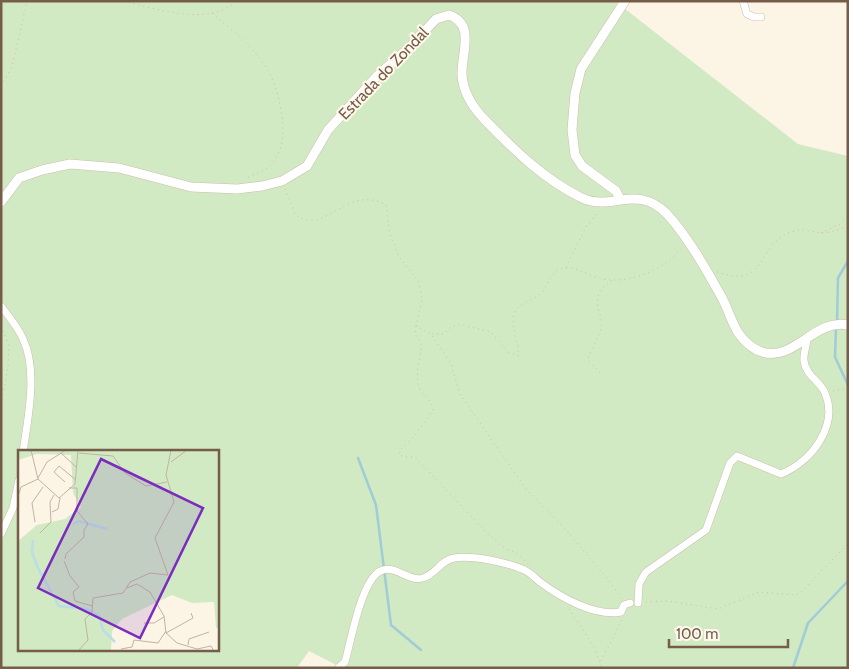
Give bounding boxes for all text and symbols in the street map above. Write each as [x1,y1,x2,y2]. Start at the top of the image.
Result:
street label: Estrada do Zondal [334,23,432,124]
inset map [18,450,219,652]
scale bar [669,616,788,648]
text: 100 m [676,625,718,643]

